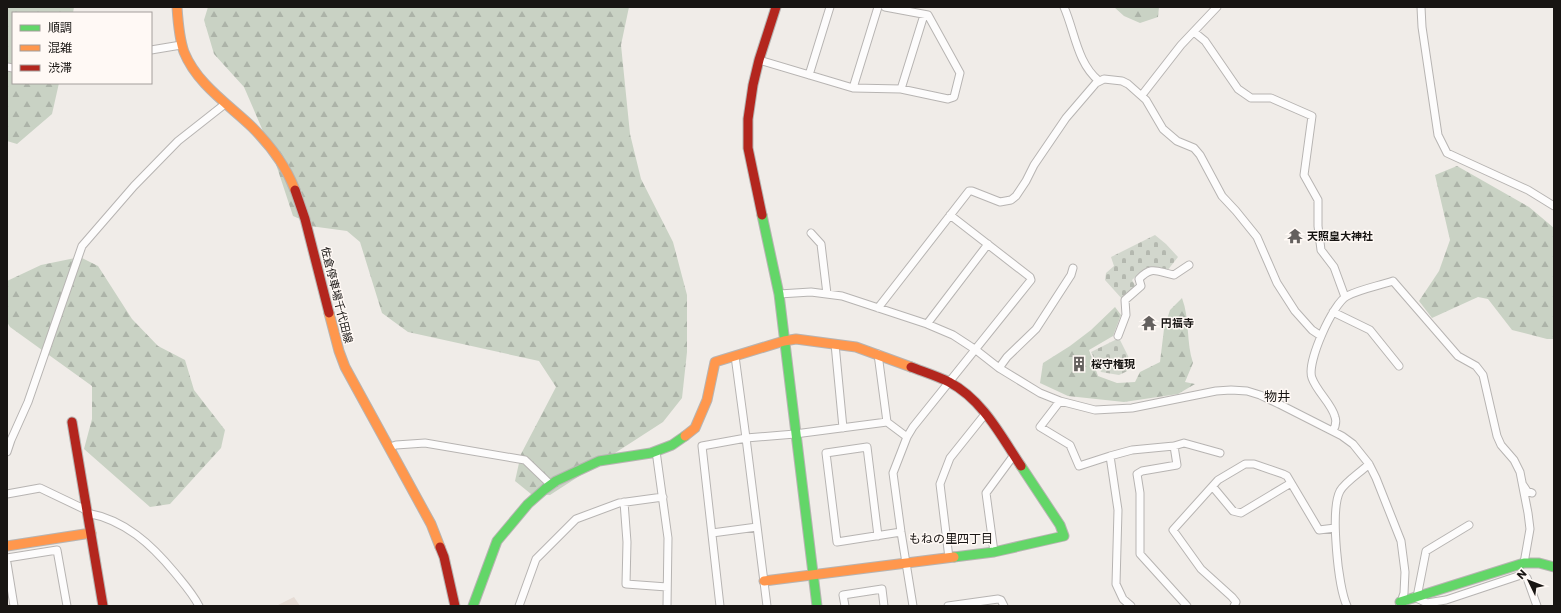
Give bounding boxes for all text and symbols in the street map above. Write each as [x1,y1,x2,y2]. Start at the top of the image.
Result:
legend [12,12,152,84]
text: 順調 [48,19,72,36]
text: 混雑 [48,39,72,56]
text: 渋滞 [48,59,72,76]
temple icon: 天照皇大神社 [1286,227,1304,245]
place label: 天照皇大神社 [1307,228,1373,244]
street label: 佐倉停車場千代田線 [317,245,357,345]
temple icon: 円福寺 [1140,314,1158,332]
place label: 円福寺 [1161,315,1194,331]
building icon: 桜守権現 [1070,355,1088,373]
place label: 桜守権現 [1091,356,1135,372]
district label: 物井 [1264,387,1290,406]
district label: もねの里四丁目 [909,530,993,547]
north arrow [1509,561,1549,601]
text: N [1513,566,1530,583]

